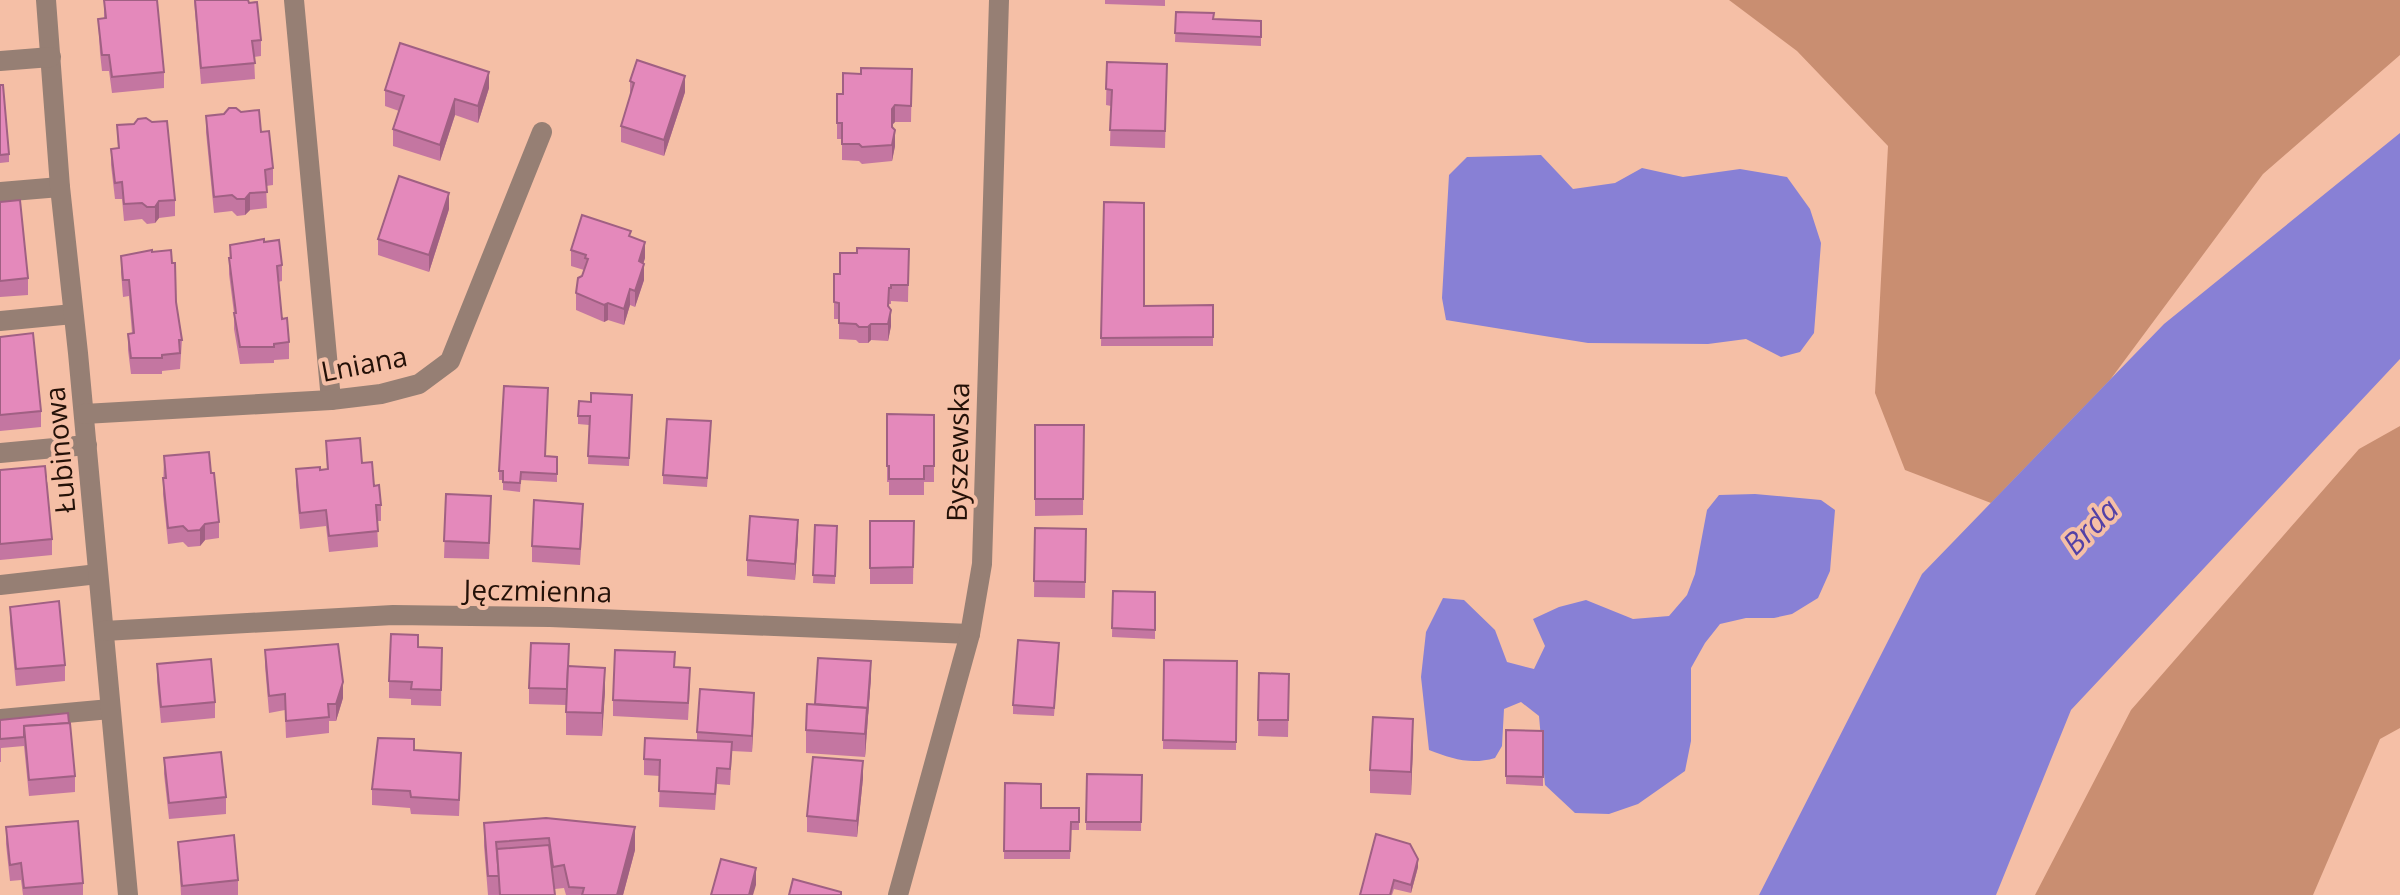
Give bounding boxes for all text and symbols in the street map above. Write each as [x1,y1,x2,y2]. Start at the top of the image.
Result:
street label: Lniana [318,336,410,390]
street label: Byszewska [937,382,977,522]
street label: Łubinowa [35,385,83,515]
water label: Brda [2053,489,2127,563]
street label: Jęczmienna [460,570,613,610]

